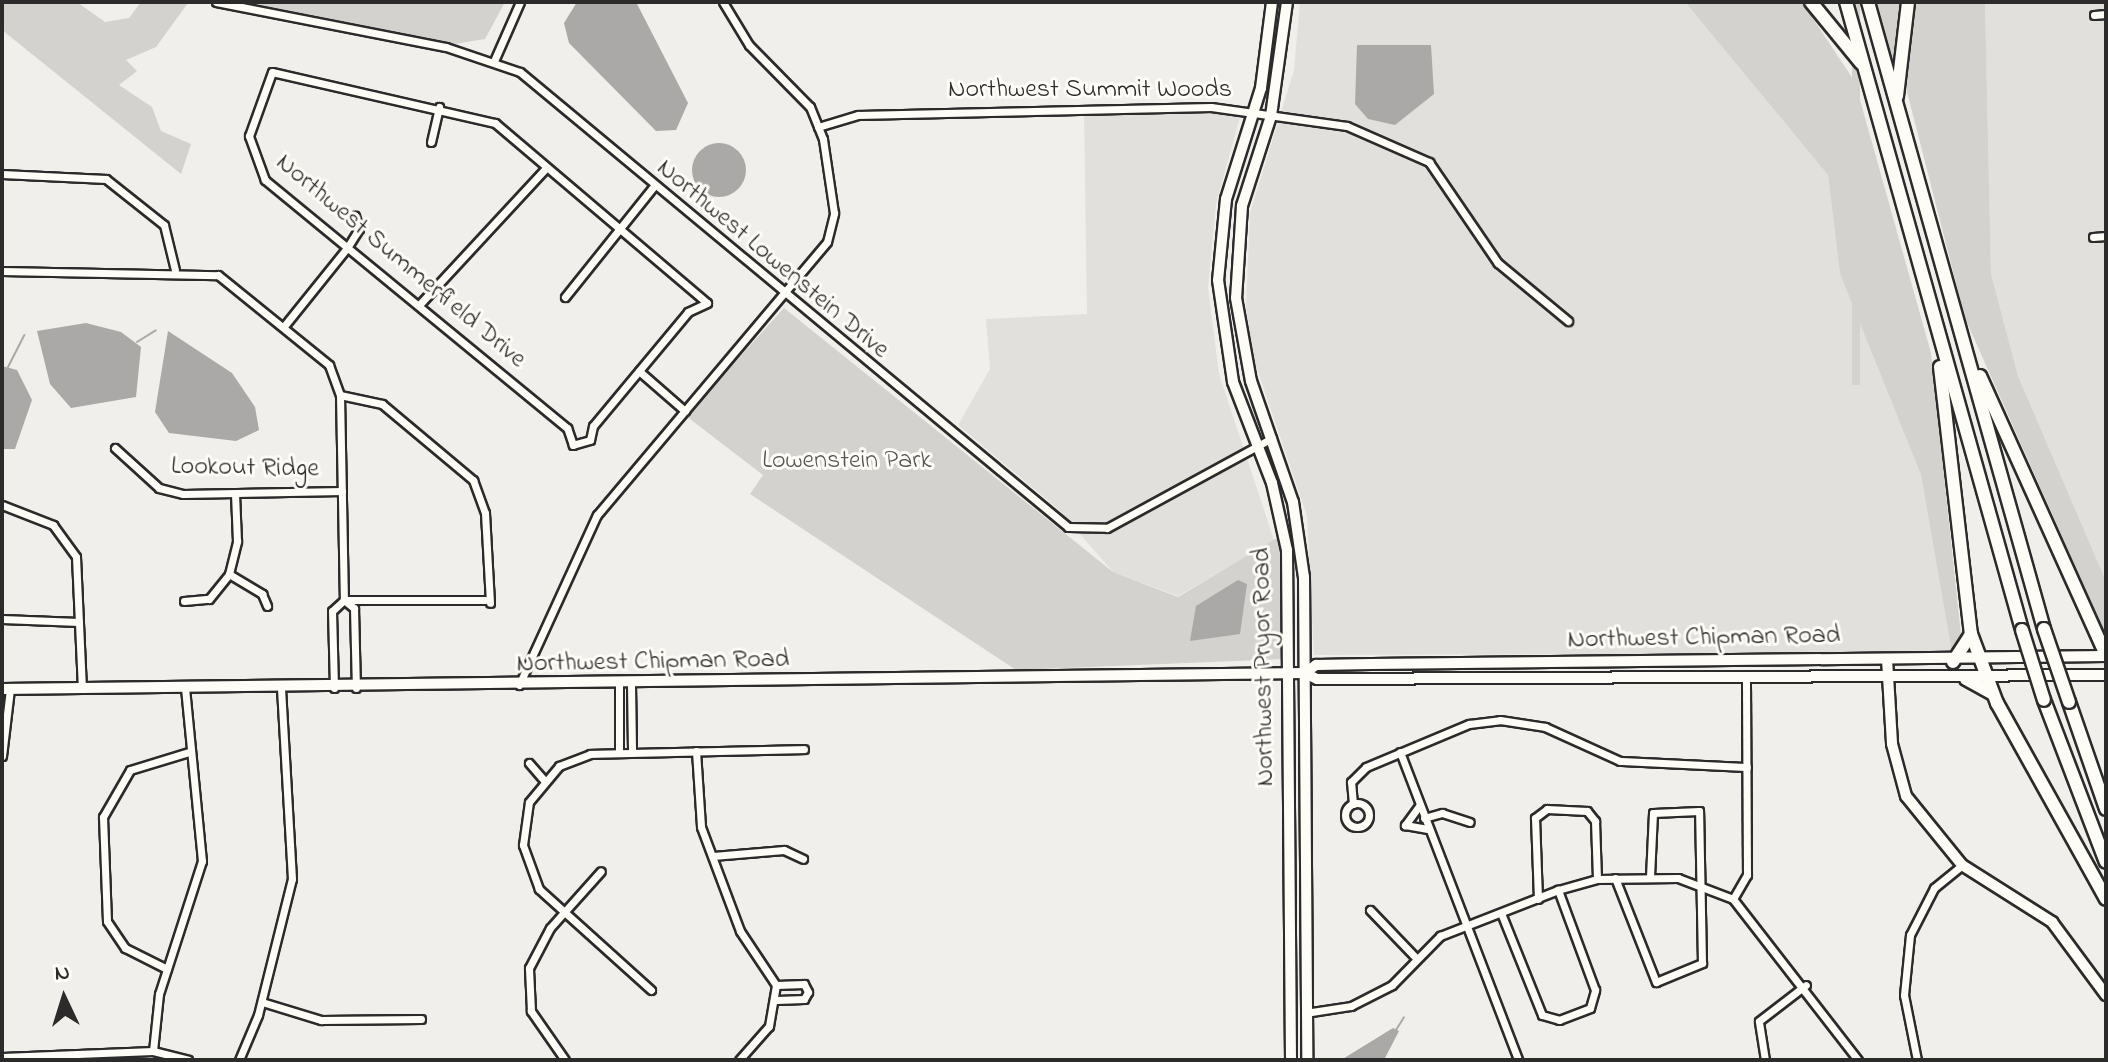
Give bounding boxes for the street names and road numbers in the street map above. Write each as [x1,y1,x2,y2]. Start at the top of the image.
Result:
street label: Northwest Summit Woods [948,75,1232,107]
street label: Northwest Summerfield Drive [269,148,531,376]
street label: Northwest Lowenstein Drive [649,154,895,366]
street label: Lookout Ridge [171,452,319,486]
street label: Northwest Pryor Road [1247,547,1283,787]
street label: Northwest Chipman Road [1567,621,1841,657]
street label: Northwest Chipman Road [516,645,790,681]

